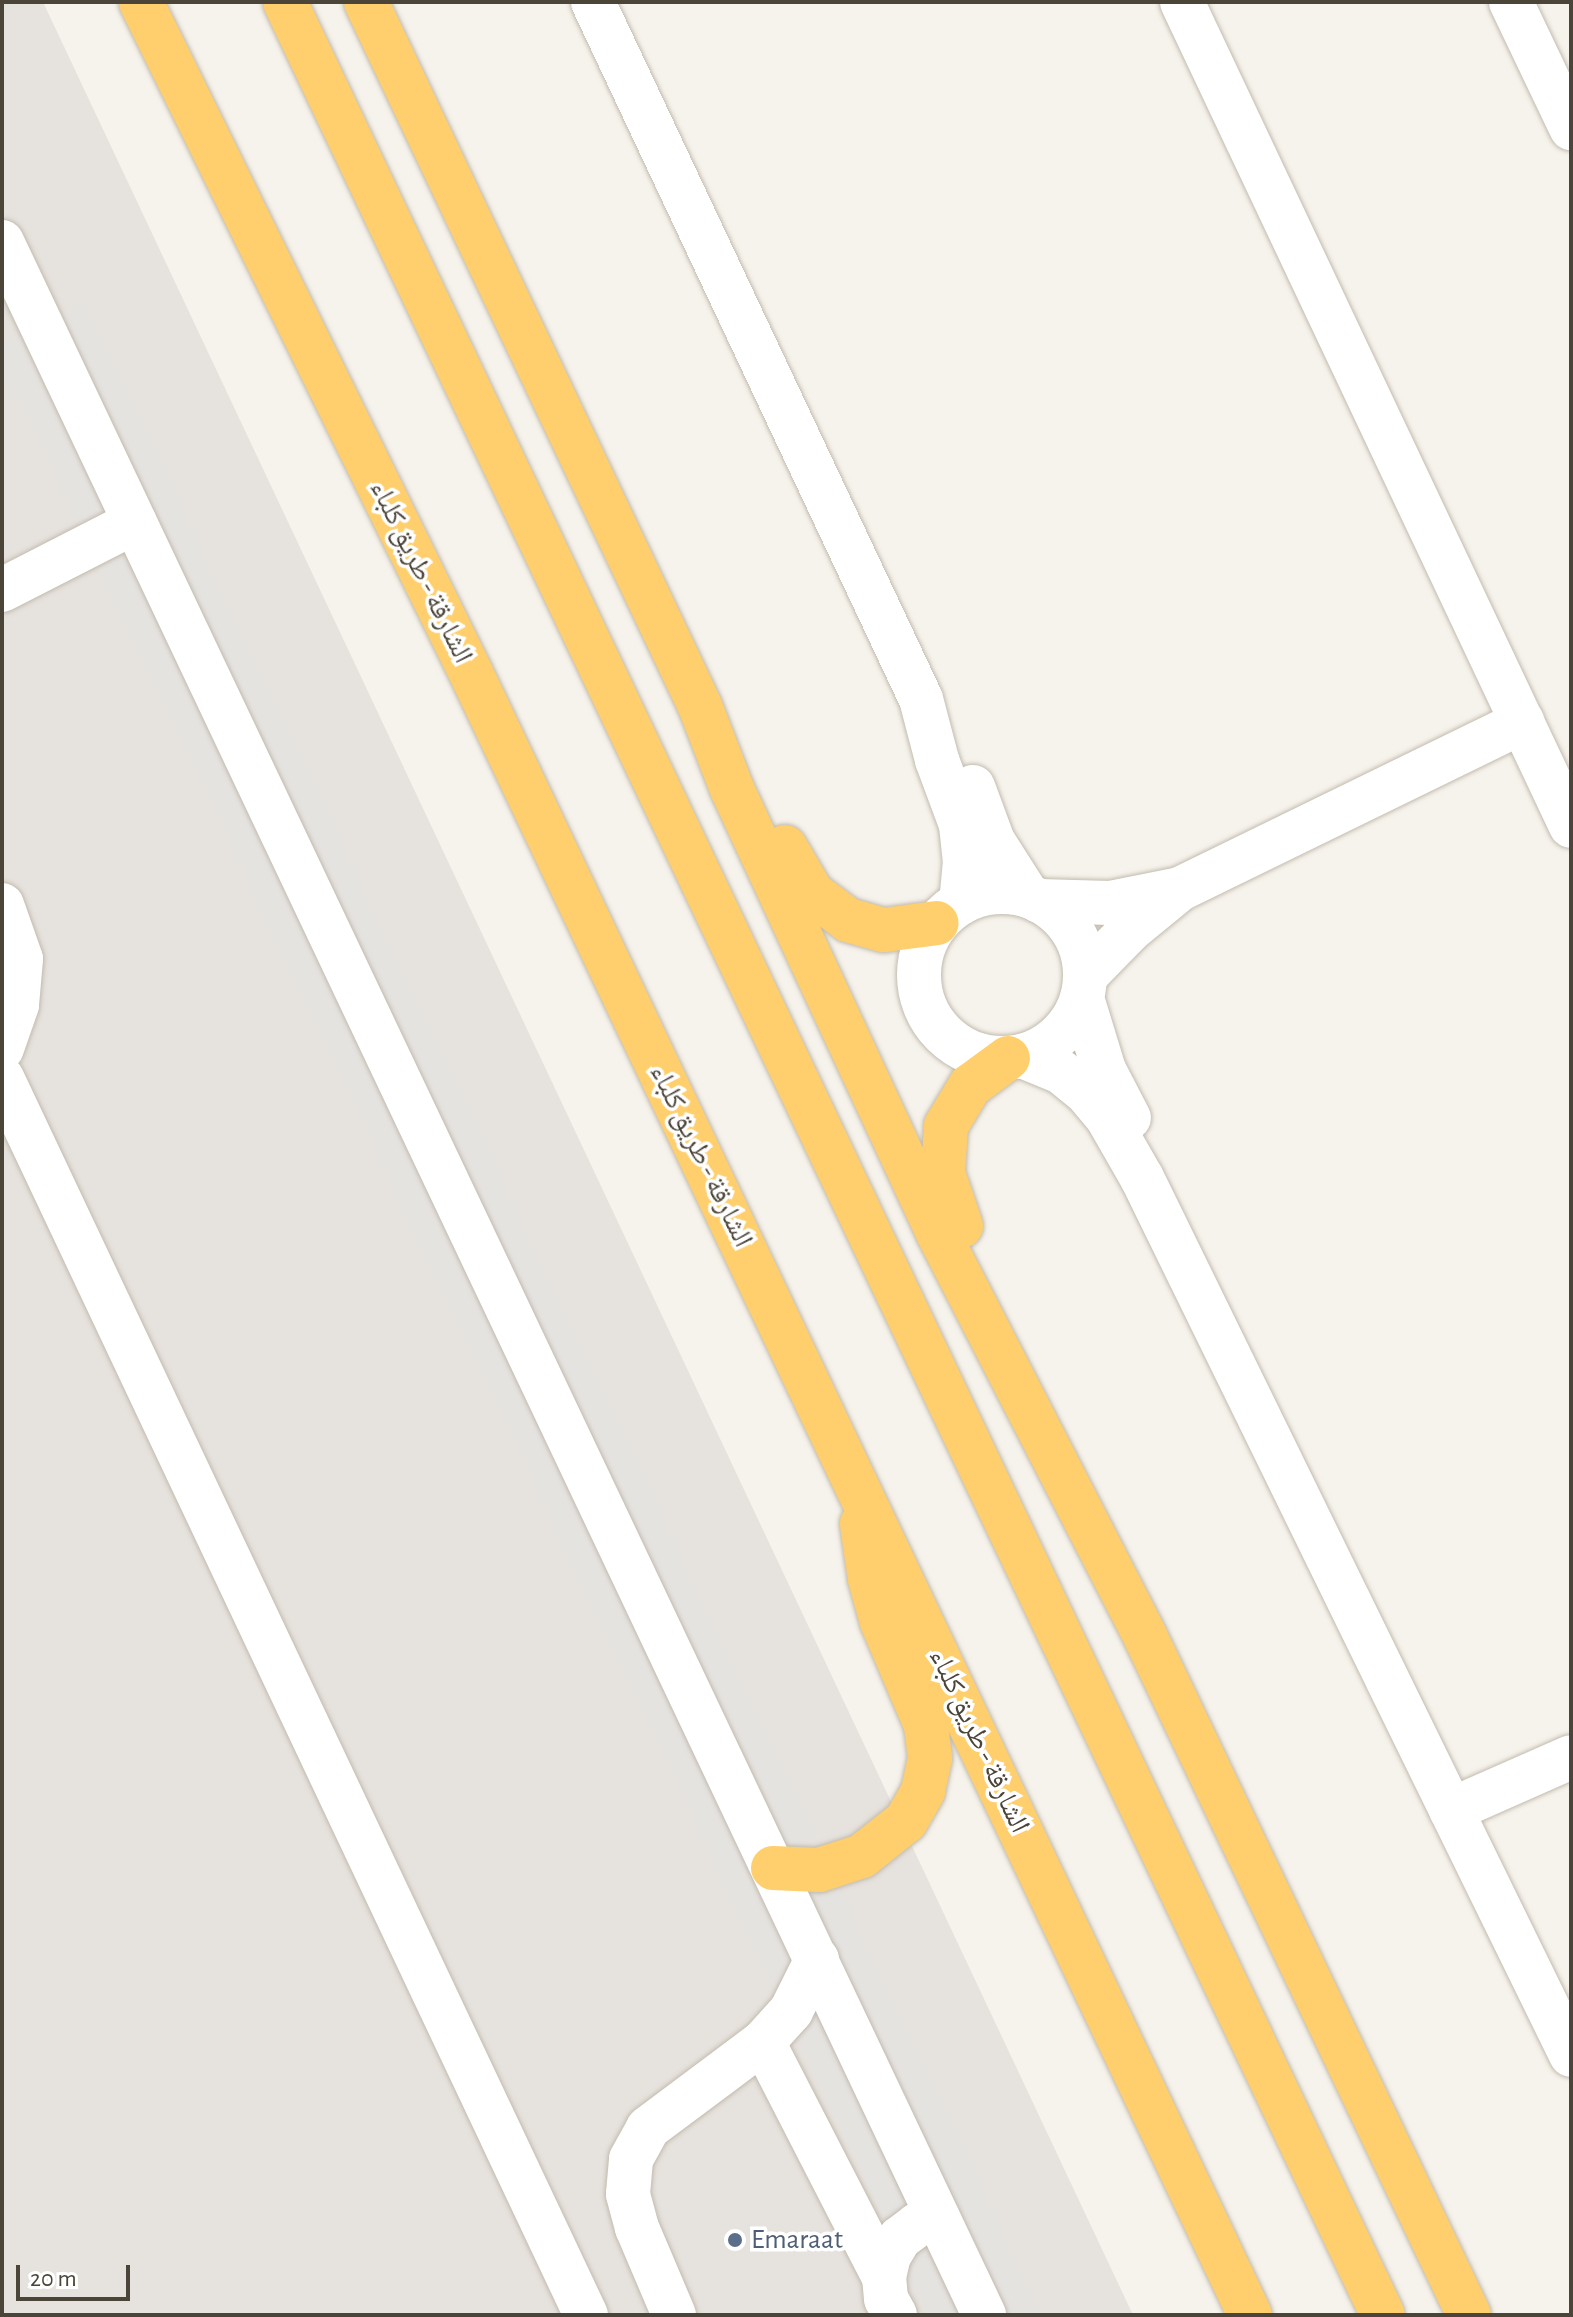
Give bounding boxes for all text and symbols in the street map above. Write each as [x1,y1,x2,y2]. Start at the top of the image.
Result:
street label: الشارقة - طريق كلباء [362,475,480,669]
street label: الشارقة - طريق كلباء [642,1059,760,1253]
street label: الشارقة - طريق كلباء [922,1644,1036,1838]
place label: Emaraat [751,2223,843,2257]
marker: Emaraat [726,2231,744,2249]
scale bar [20,2249,134,2299]
text: 20 m [30,2267,77,2291]

